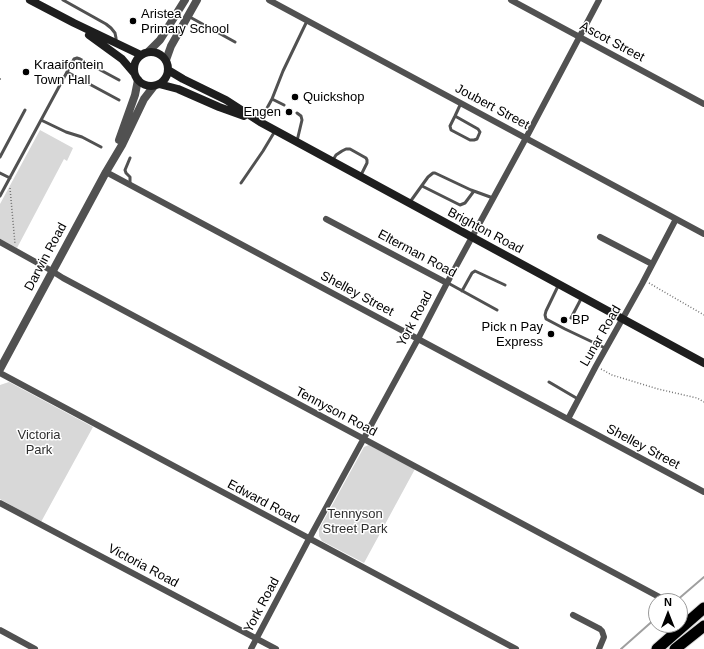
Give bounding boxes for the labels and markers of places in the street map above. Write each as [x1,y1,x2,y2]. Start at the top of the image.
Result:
place label: Aristea Primary School [141,6,229,37]
marker: Aristea Primary School [128,16,138,26]
place label: Kraaifontein Town Hall [34,57,103,88]
marker: Kraaifontein Town Hall [21,67,31,77]
place label: Quickshop [303,89,364,105]
marker: Quickshop [290,92,300,102]
place label: Engen [243,104,281,120]
marker: Engen [284,107,294,117]
place label: BP [572,312,589,328]
marker: BP [559,315,569,325]
place label: Pick n Pay Express [482,319,543,350]
marker: Pick n Pay Express [546,329,556,339]

